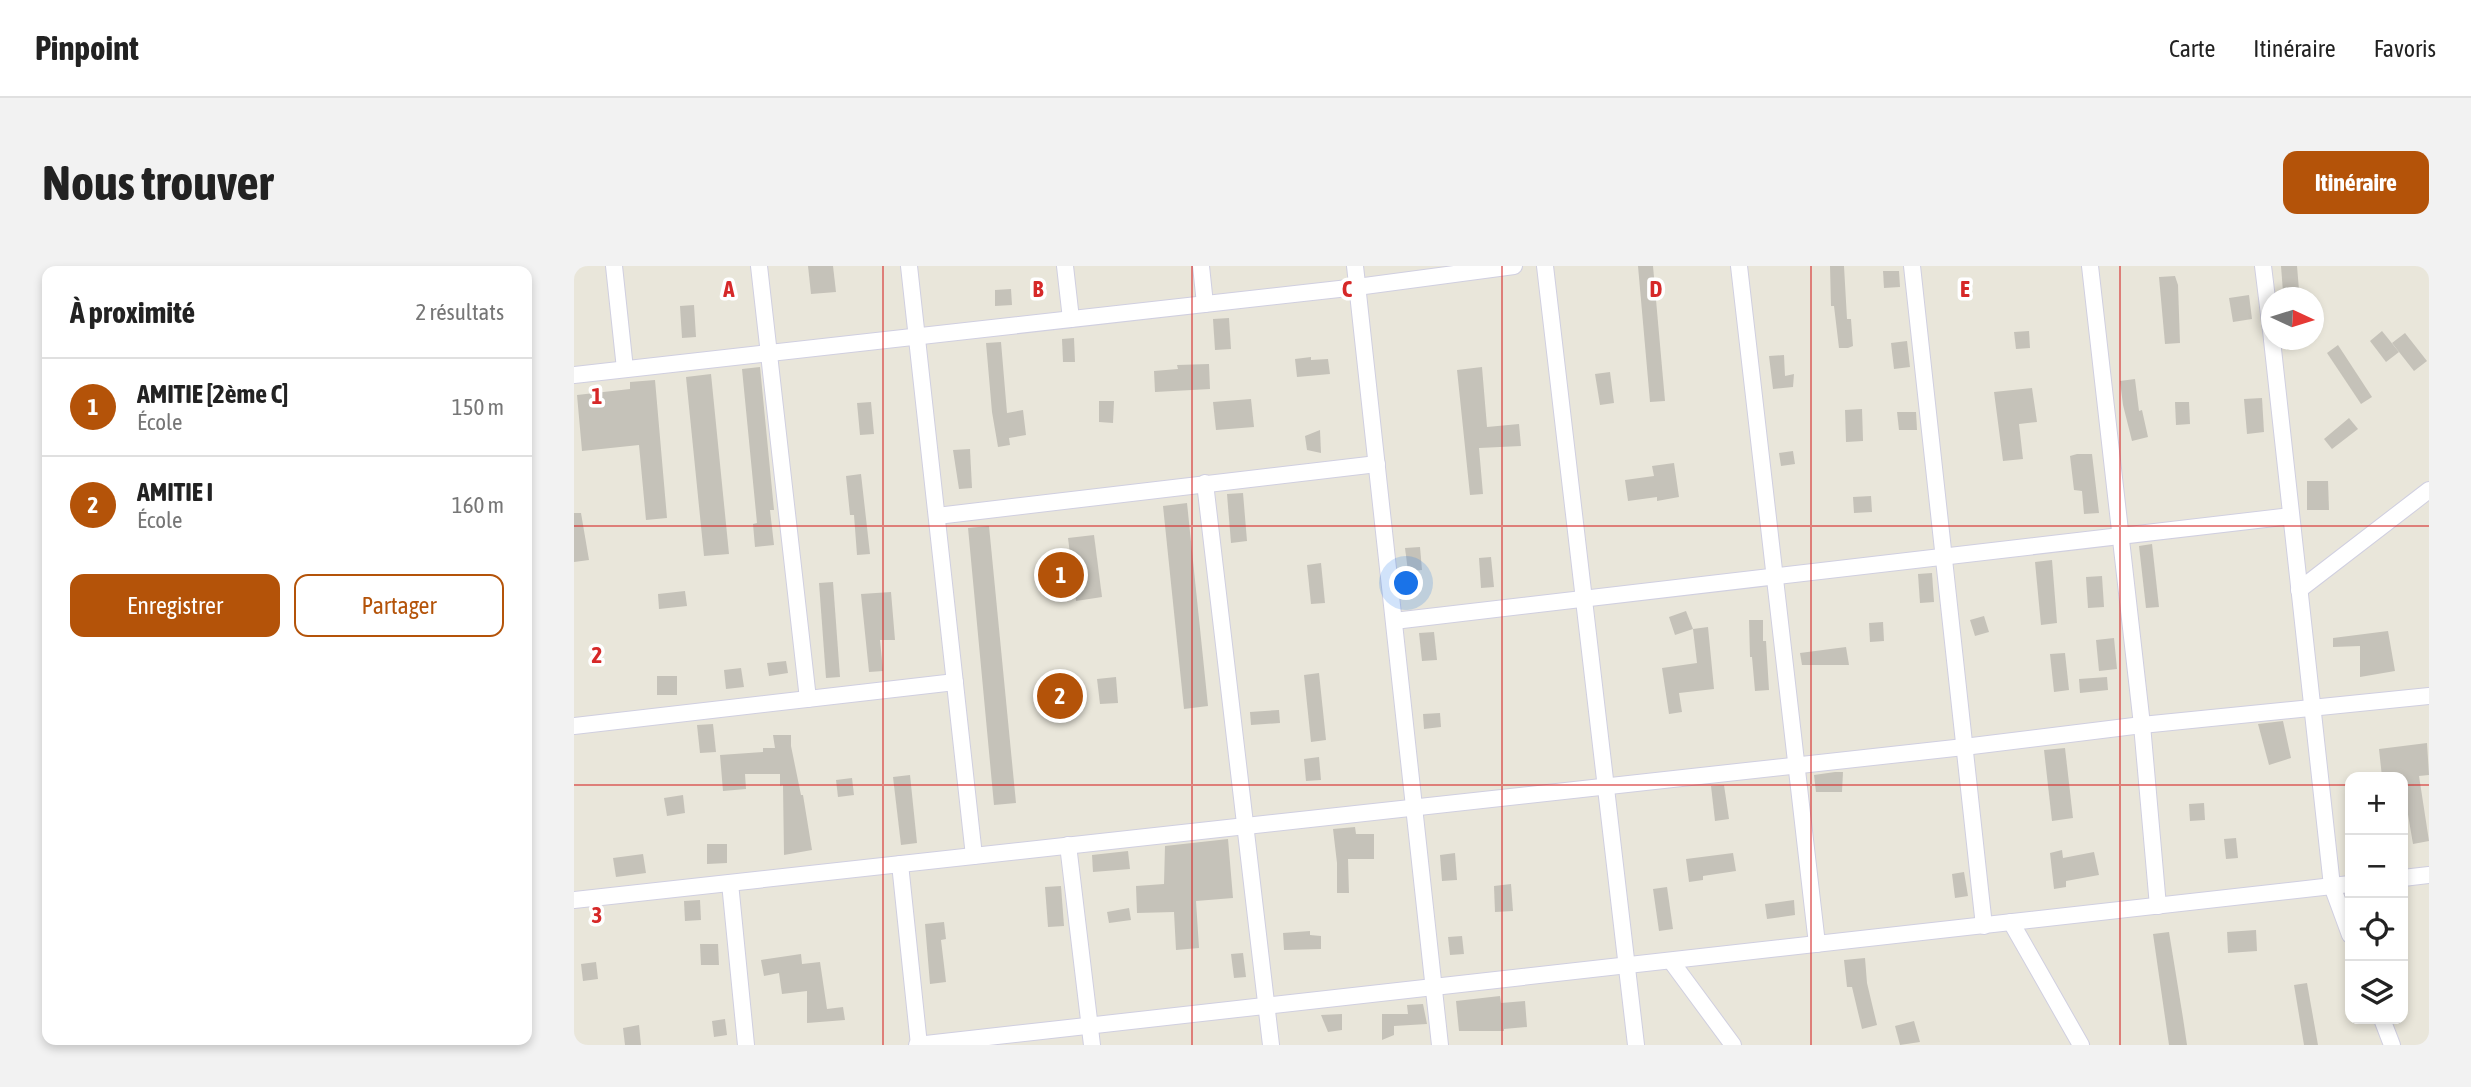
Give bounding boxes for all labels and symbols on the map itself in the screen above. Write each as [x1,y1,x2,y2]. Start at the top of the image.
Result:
text: A [722,276,735,302]
text: B [1033,276,1044,302]
text: C [1342,276,1353,302]
text: D [1650,276,1663,302]
text: E [1960,276,1970,302]
north arrow [2261,287,2324,350]
text: 1 [592,383,603,409]
pin: 1 [1038,549,1084,601]
your location [1389,566,1423,600]
text: 2 [592,642,602,668]
pin: 2 [1037,670,1083,722]
text: 3 [592,902,602,928]

